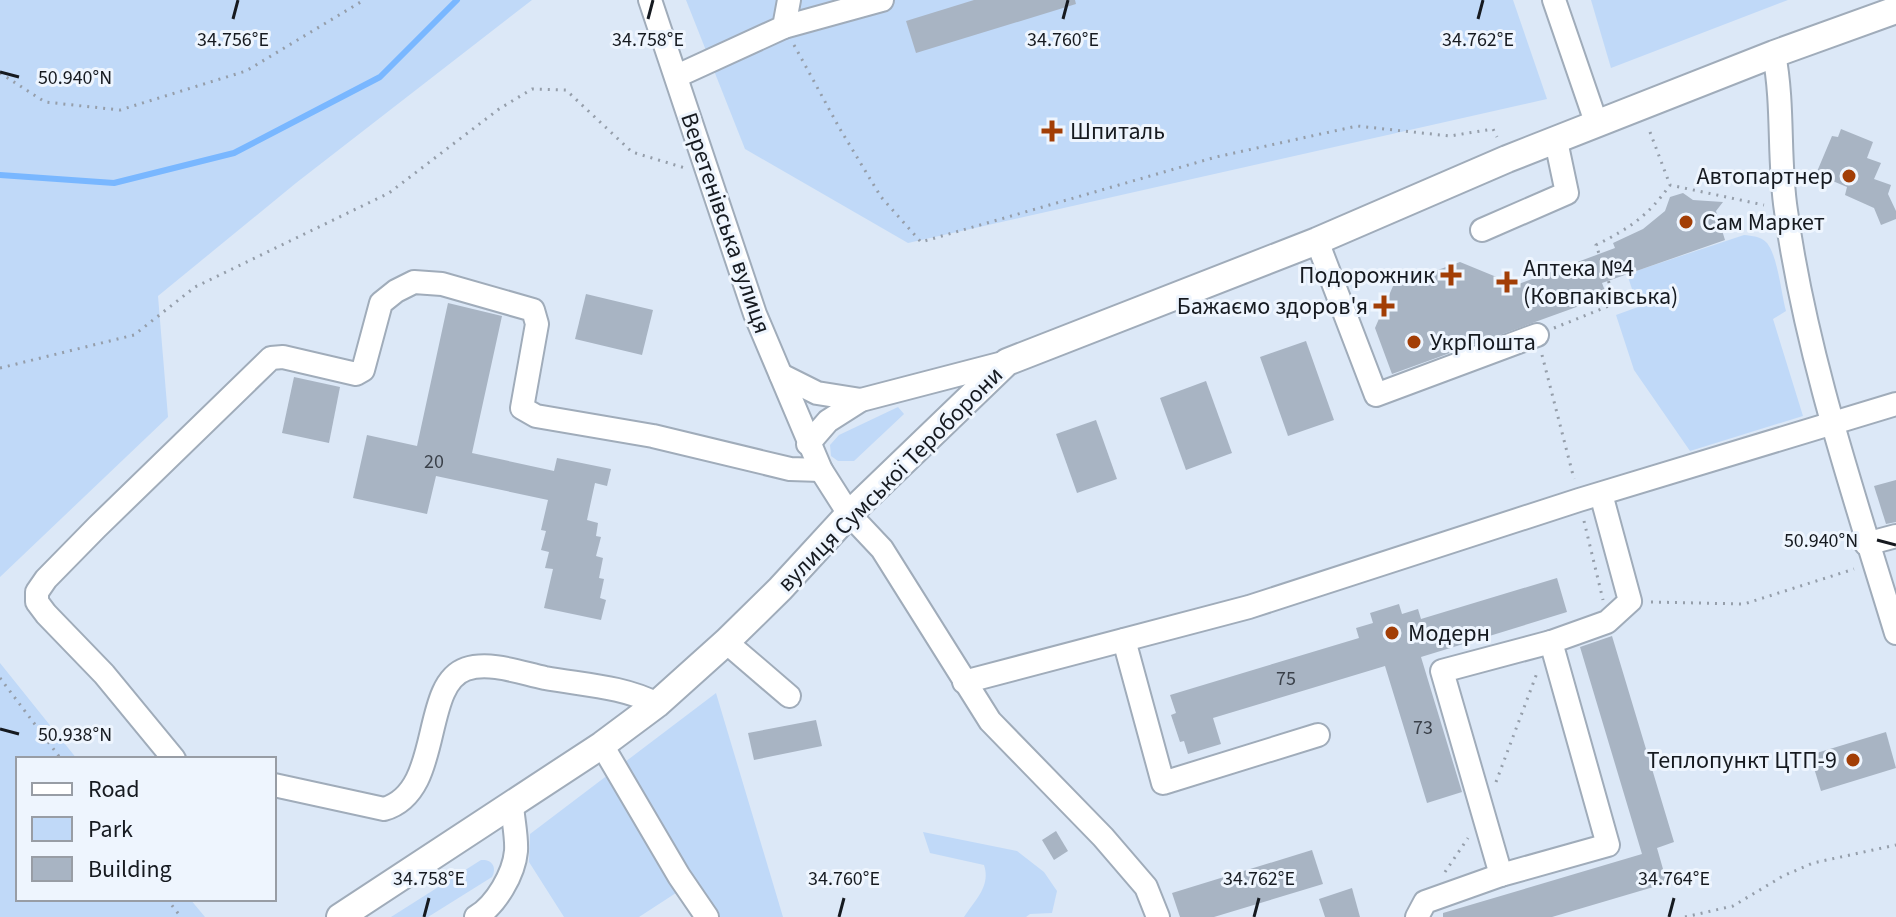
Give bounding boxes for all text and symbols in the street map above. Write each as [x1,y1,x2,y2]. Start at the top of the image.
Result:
text: 34.756°E [197,26,269,54]
text: 34.758°E [612,26,684,54]
text: 34.760°E [1027,26,1099,54]
text: 34.762°E [1442,26,1514,54]
text: 50.940°N [38,64,112,92]
street label: Веретенівська вулиця [671,108,780,338]
place label: Шпиталь [1070,114,1165,149]
marker: Шпиталь [1041,120,1063,142]
place label: Автопартнер [1697,159,1833,194]
marker: Автопартнер [1840,167,1858,185]
place label: Сам Маркет [1702,205,1825,240]
marker: Сам Маркет [1677,213,1695,231]
place label: Аптека №4 (Ковпаківська) [1523,251,1678,314]
place label: Подорожник [1299,258,1435,293]
marker: Подорожник [1442,266,1460,284]
marker: Аптека №4 (Ковпаківська) [1498,273,1516,291]
place label: Бажаємо здоров'я [1177,289,1368,324]
marker: Бажаємо здоров'я [1375,297,1393,315]
place label: УкрПошта [1430,325,1536,360]
marker: УкрПошта [1405,333,1423,351]
street label: вулиця Сумської Тероборони [770,359,1011,600]
house number: 20 [424,448,444,476]
text: 50.940°N [1784,527,1858,555]
place label: Модерн [1408,616,1490,651]
marker: Модерн [1383,624,1401,642]
house number: 75 [1276,665,1296,693]
house number: 73 [1413,714,1433,742]
text: 50.938°N [38,721,112,749]
place label: Теплопункт ЦТП-9 [1647,743,1837,778]
marker: Теплопункт ЦТП-9 [1844,751,1862,769]
legend [16,757,276,901]
text: Road [88,772,140,807]
text: Park [88,812,133,847]
text: Building [88,852,172,887]
text: 34.758°E [393,865,465,893]
text: 34.760°E [808,865,880,893]
text: 34.762°E [1223,865,1295,893]
text: 34.764°E [1638,865,1710,893]

